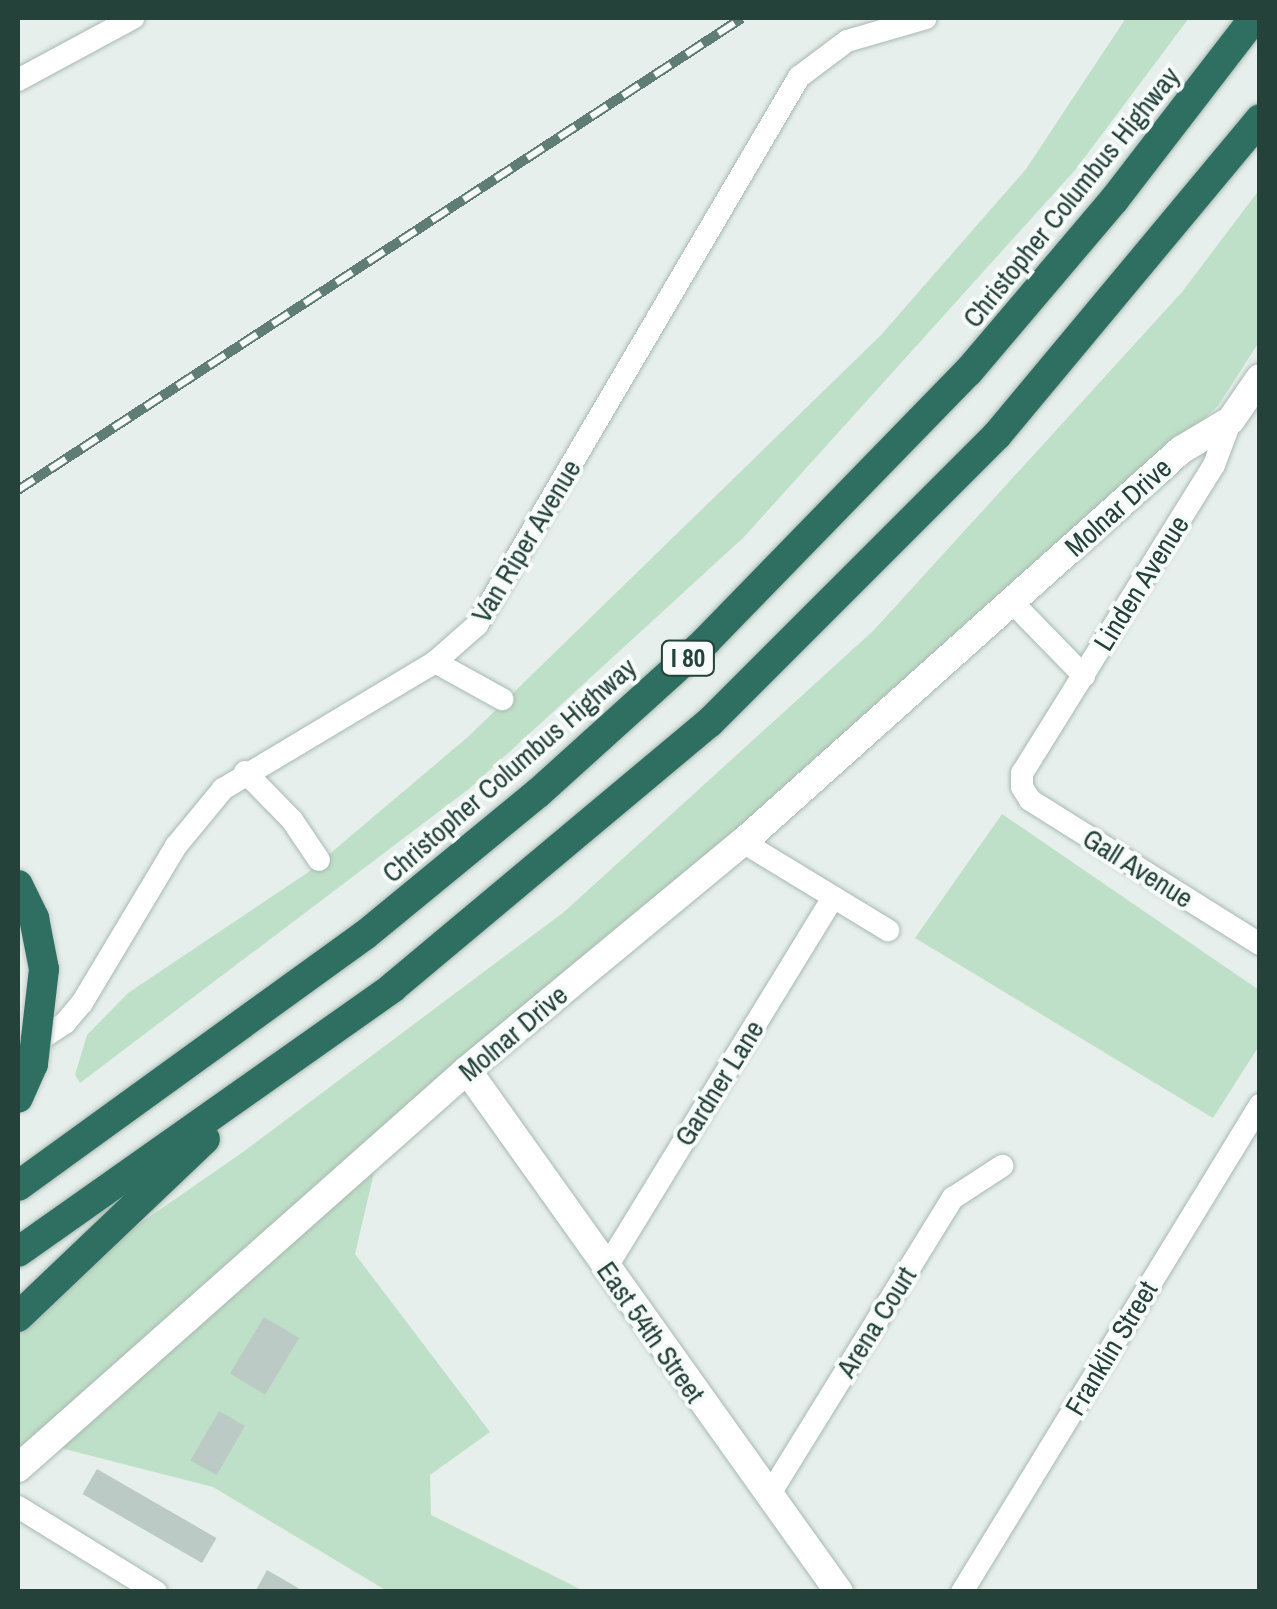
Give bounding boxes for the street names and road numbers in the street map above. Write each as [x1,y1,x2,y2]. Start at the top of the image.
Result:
street label: Christopher Columbus Highway [956,60,1186,334]
street label: Molnar Drive [1058,451,1178,563]
street label: Van Riper Avenue [464,453,588,629]
street label: Linden Avenue [1086,509,1196,657]
road number: I 80 [660,638,716,678]
street label: Christopher Columbus Highway [375,651,643,889]
street label: Gall Avenue [1076,821,1200,915]
street label: Molnar Drive [452,978,574,1088]
street label: Gardner Lane [667,1014,771,1152]
street label: East 54th Street [590,1255,712,1409]
street label: Arena Court [829,1261,923,1383]
street label: Franklin Street [1058,1275,1164,1421]

